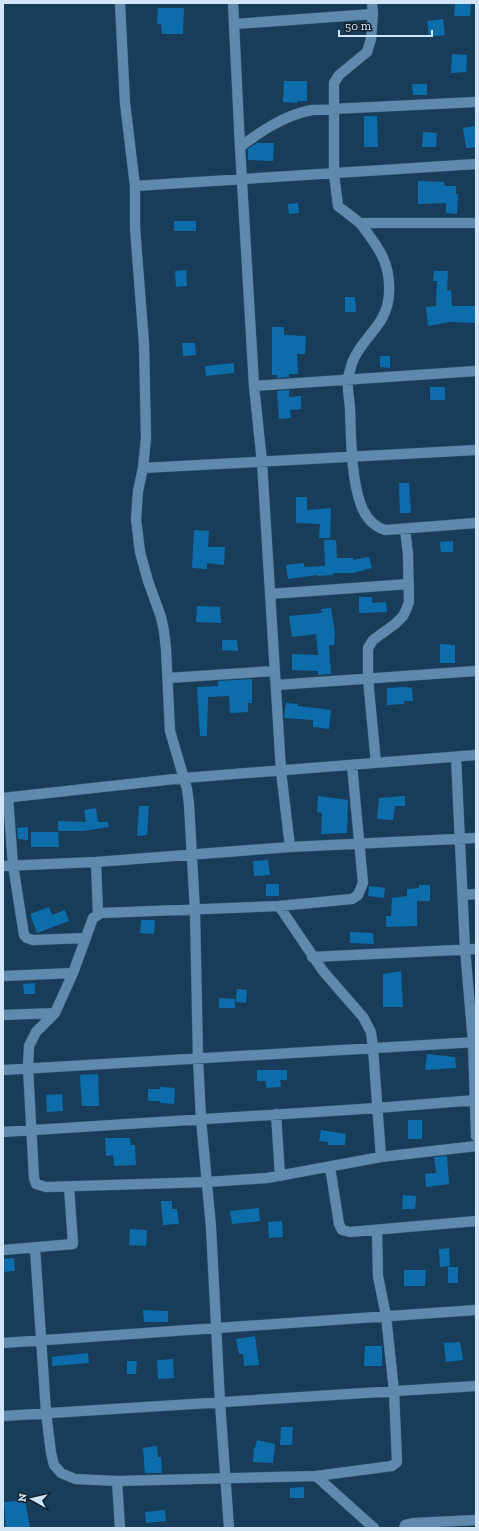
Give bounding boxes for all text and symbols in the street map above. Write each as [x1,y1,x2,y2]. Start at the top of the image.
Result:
scale bar [339,12,432,38]
text: 50 m [345,19,372,33]
north arrow [12,1479,52,1519]
text: N [16,1492,30,1503]

